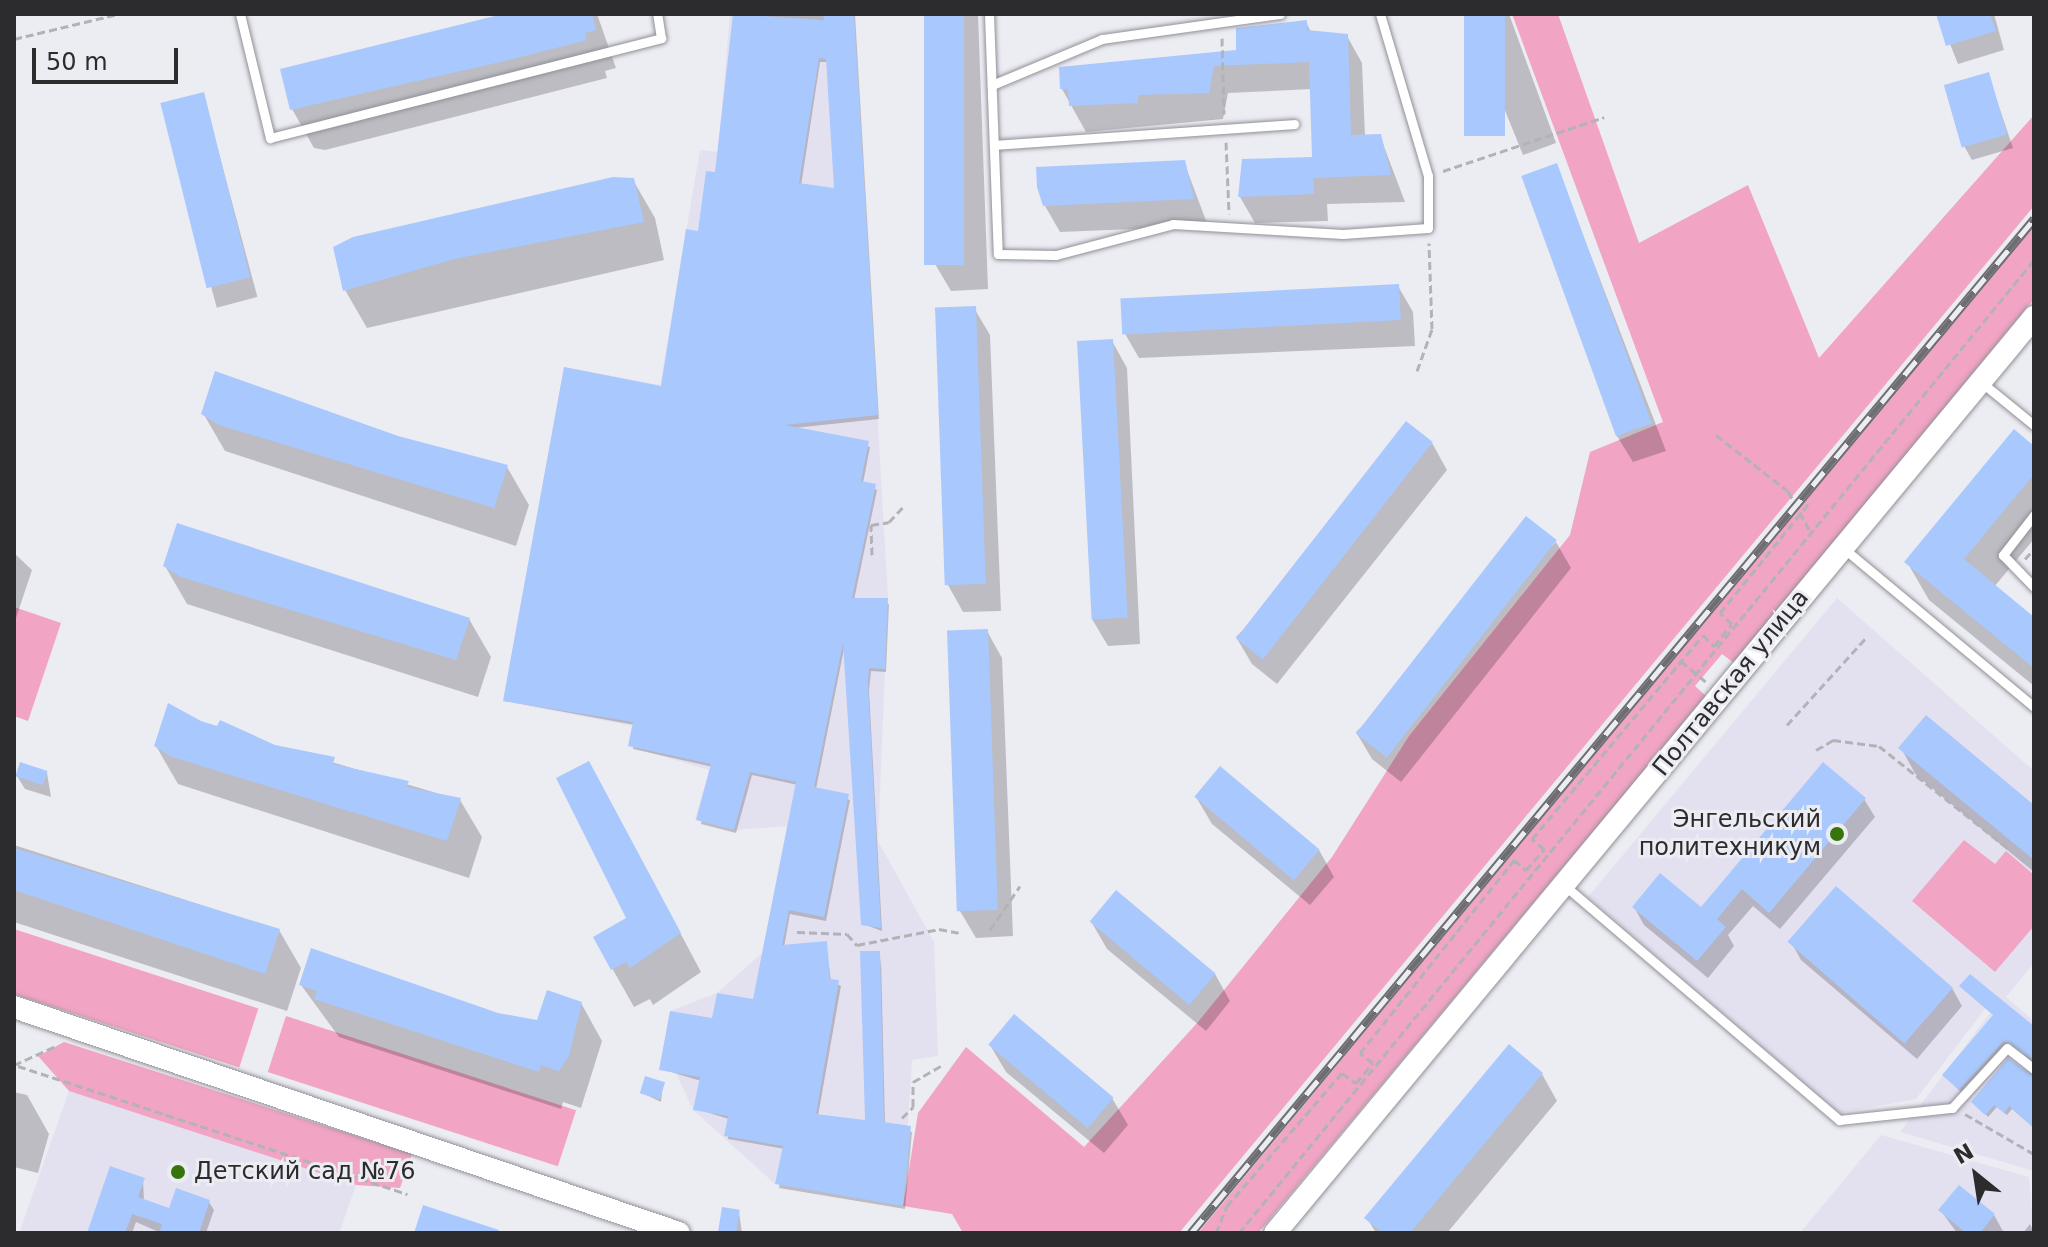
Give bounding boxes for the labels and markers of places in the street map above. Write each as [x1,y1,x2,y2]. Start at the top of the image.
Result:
place label: Энгельский политехникум [1639,806,1821,862]
marker: Энгельский политехникум [1828,825,1846,843]
place label: Детский сад №76 [194,1158,416,1186]
marker: Детский сад №76 [169,1163,187,1181]

